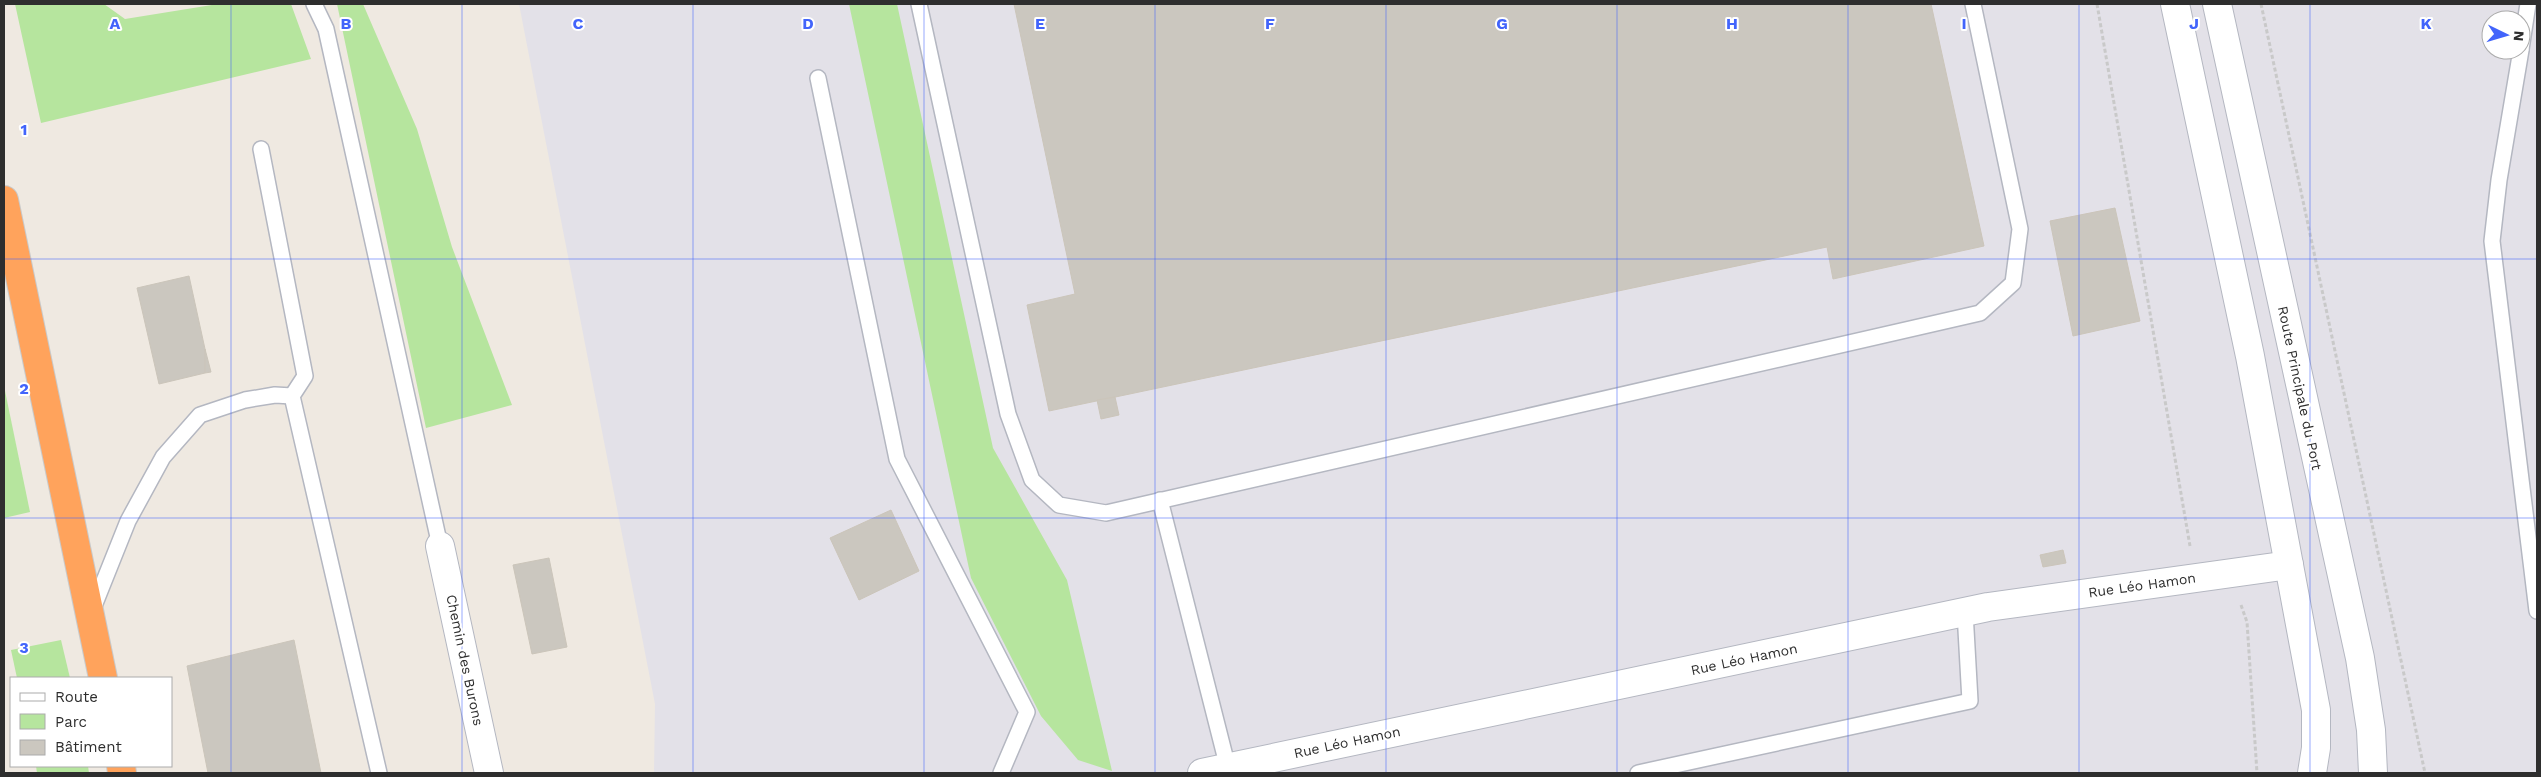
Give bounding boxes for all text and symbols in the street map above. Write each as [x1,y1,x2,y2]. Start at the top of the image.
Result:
north arrow [2481,10,2531,60]
text: A [110,14,121,33]
text: B [341,14,352,33]
text: C [573,14,584,33]
text: D [802,14,814,33]
text: E [1035,14,1045,33]
text: F [1265,14,1275,33]
text: G [1496,14,1508,33]
text: H [1726,14,1738,33]
text: I [1961,14,1967,33]
text: J [2189,14,2199,33]
text: K [2420,14,2432,33]
text: N [2511,30,2527,42]
text: 1 [21,120,27,139]
street label: Route Principale du Port [2275,305,2325,471]
text: 2 [19,379,29,398]
street label: Rue Léo Hamon [2087,570,2197,600]
street label: Chemin des Burons [443,593,487,727]
text: 3 [19,638,29,657]
street label: Rue Léo Hamon [1689,640,1799,678]
legend [10,677,172,767]
text: Route [55,688,98,706]
text: Parc [55,713,87,731]
street label: Rue Léo Hamon [1292,723,1402,761]
text: Bâtiment [55,738,122,756]

